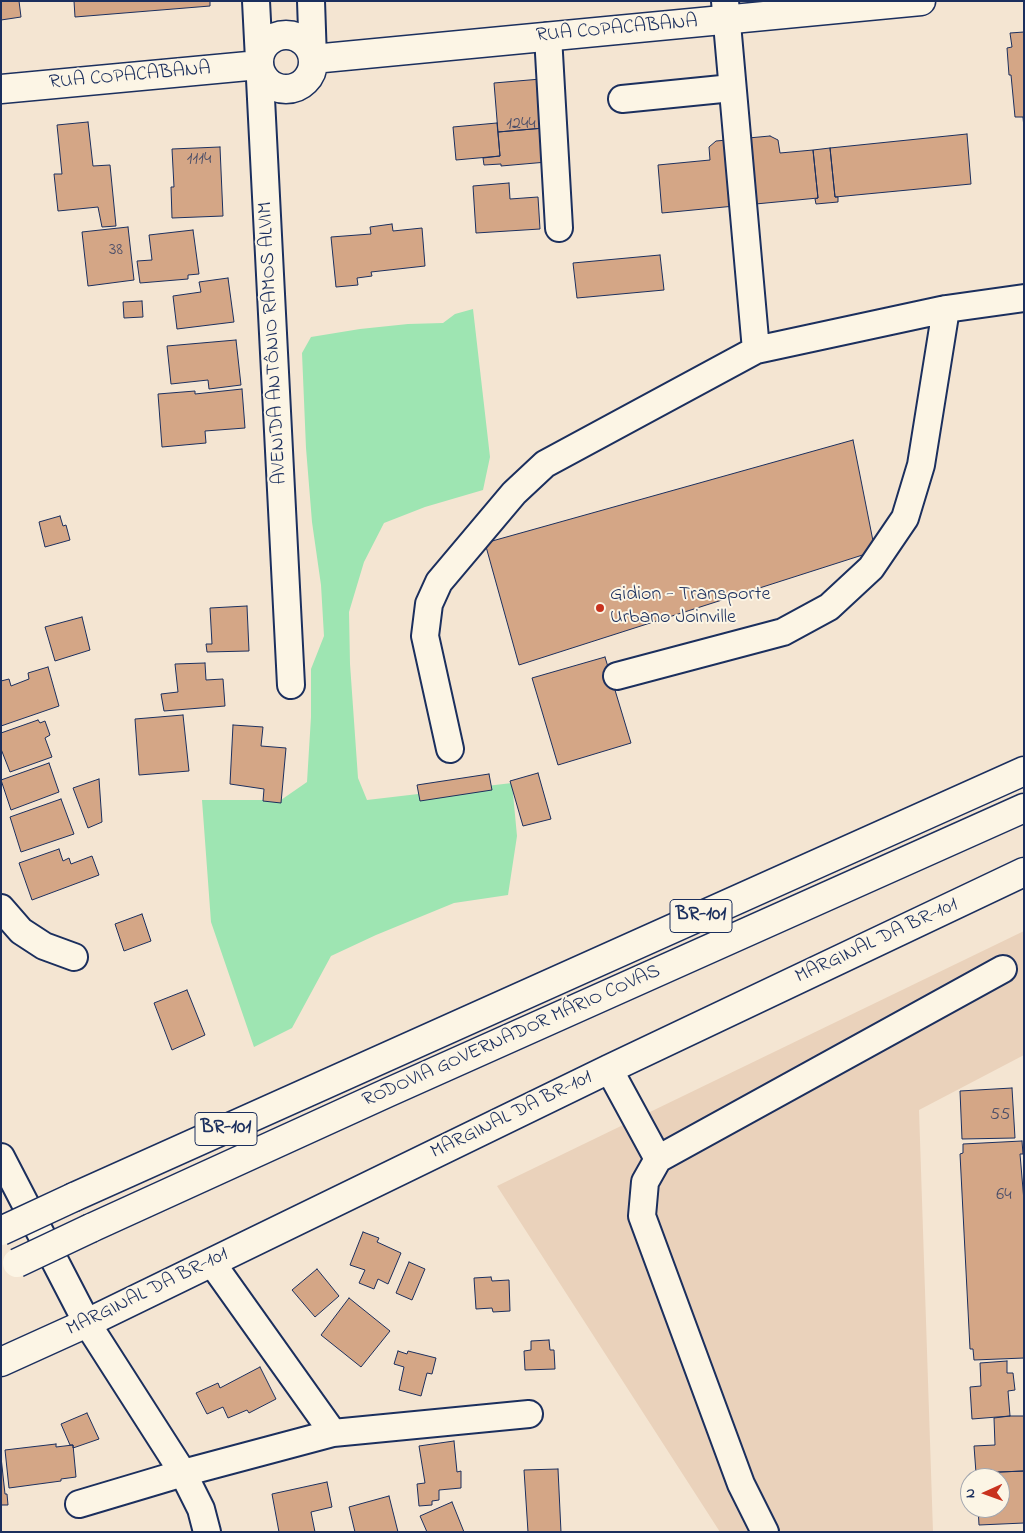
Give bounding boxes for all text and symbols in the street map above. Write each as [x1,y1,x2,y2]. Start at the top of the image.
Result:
street label: RUA COPACABANA [535,11,699,49]
street label: RUA COPACABANA [48,58,212,96]
house number: 1244 [506,114,536,136]
house number: 1114 [187,149,211,171]
street label: AVENIDA ANTÔNIO RAMOS ALVIM [255,201,293,485]
house number: 38 [109,240,123,262]
place label: Gidion - Transporte Urbano Joinville [610,584,770,631]
marker: Gidion - Transporte Urbano Joinville [594,602,606,614]
street label: MARGINAL DA BR-101 [792,894,962,990]
road number: BR-101 [670,899,732,932]
street label: RODOVIA GOVERNADOR MÁRIO COVAS [359,960,665,1114]
street label: MARGINAL DA BR-101 [427,1067,597,1165]
house number: 55 [990,1105,1010,1127]
road number: BR-101 [195,1112,257,1146]
house number: 64 [996,1185,1012,1207]
street label: MARGINAL DA BR-101 [63,1244,233,1342]
north arrow [960,1468,1010,1518]
text: N [960,1488,981,1499]

